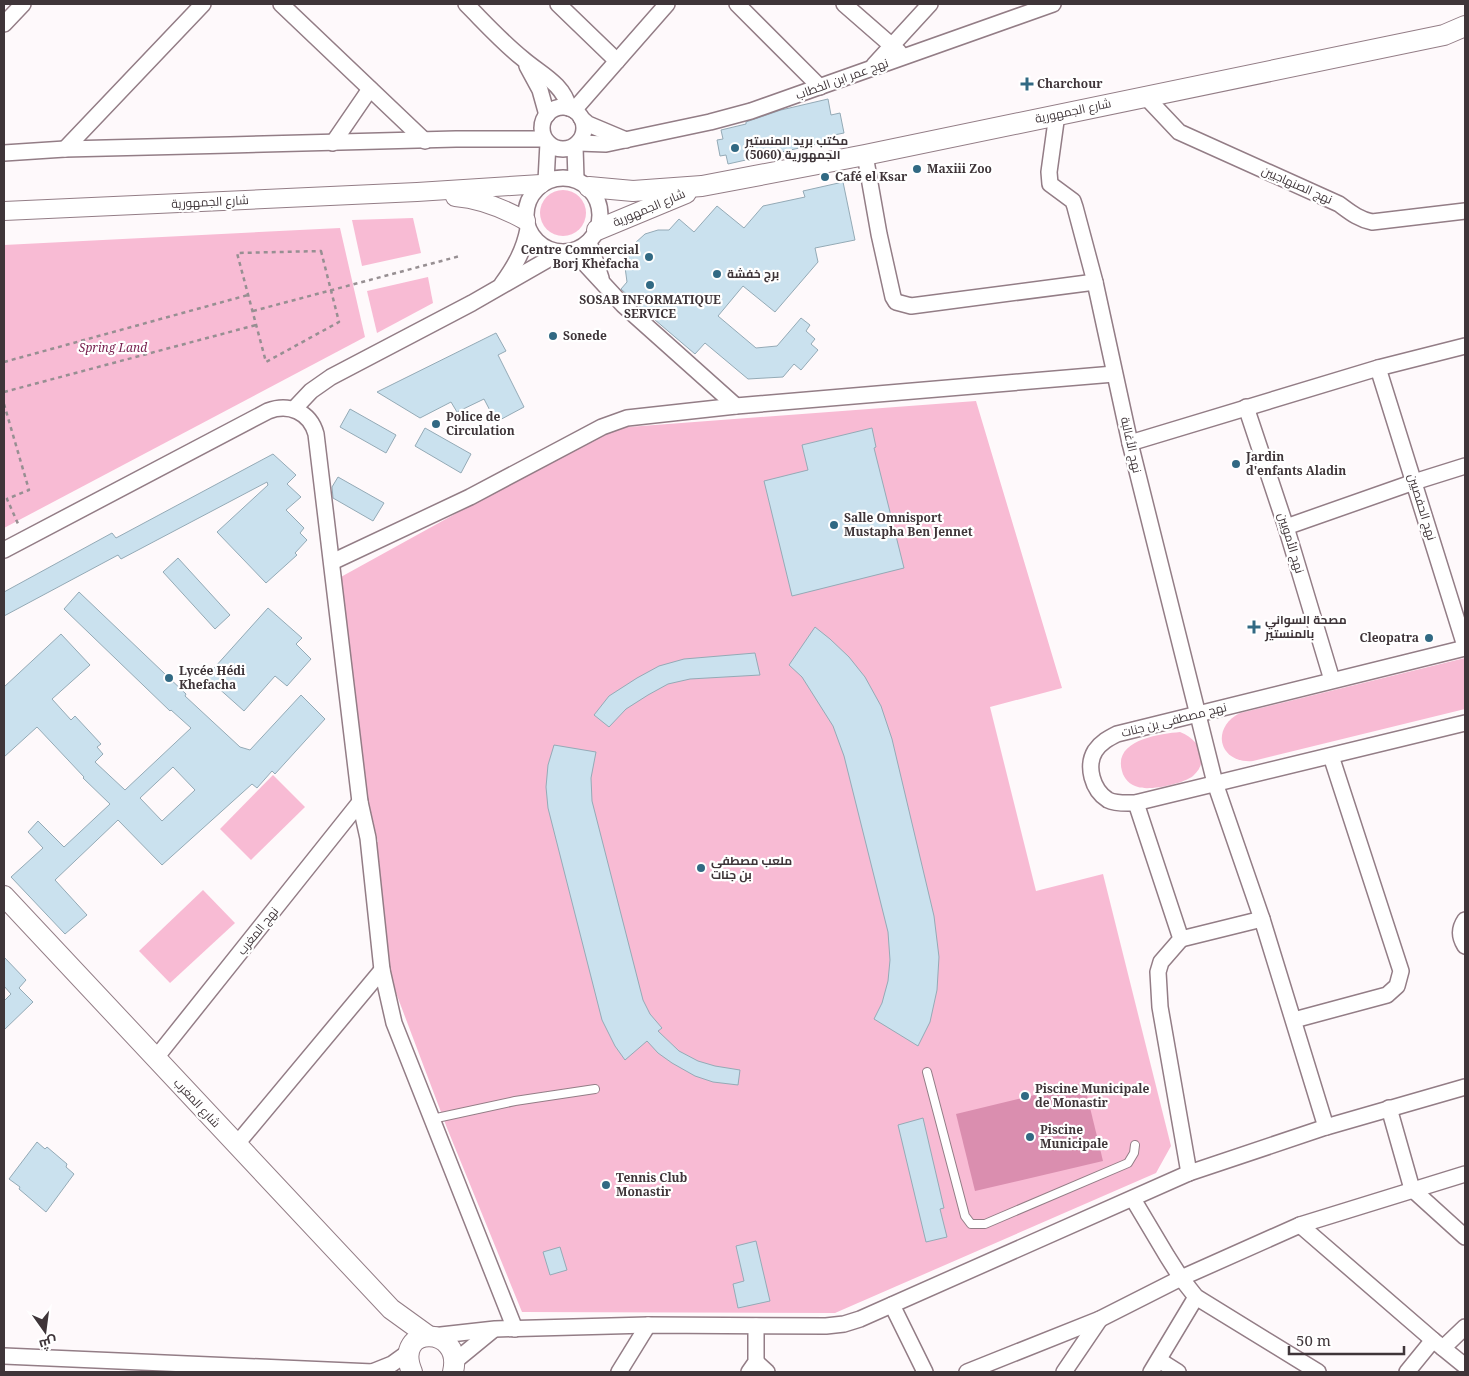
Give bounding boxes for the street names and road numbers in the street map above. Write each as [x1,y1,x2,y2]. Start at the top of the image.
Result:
street label: نهج عمر ابن الخطاب [793,54,891,103]
street label: شارع الجمهورية [1033,94,1113,127]
street label: نهج الصنهاجيين [1259,161,1335,208]
street label: شارع الجمهورية [610,185,688,230]
street label: شارع الجمهورية [171,191,249,212]
street label: نهج الأغالبة [1117,415,1146,475]
street label: نهج الحفصيين [1404,471,1441,542]
street label: نهج الأمويين [1274,510,1309,575]
street label: نهج مصطفى بن جنات [1119,698,1228,741]
street label: نهج المغرب [233,903,282,958]
street label: شارع المغرب [170,1074,225,1131]

